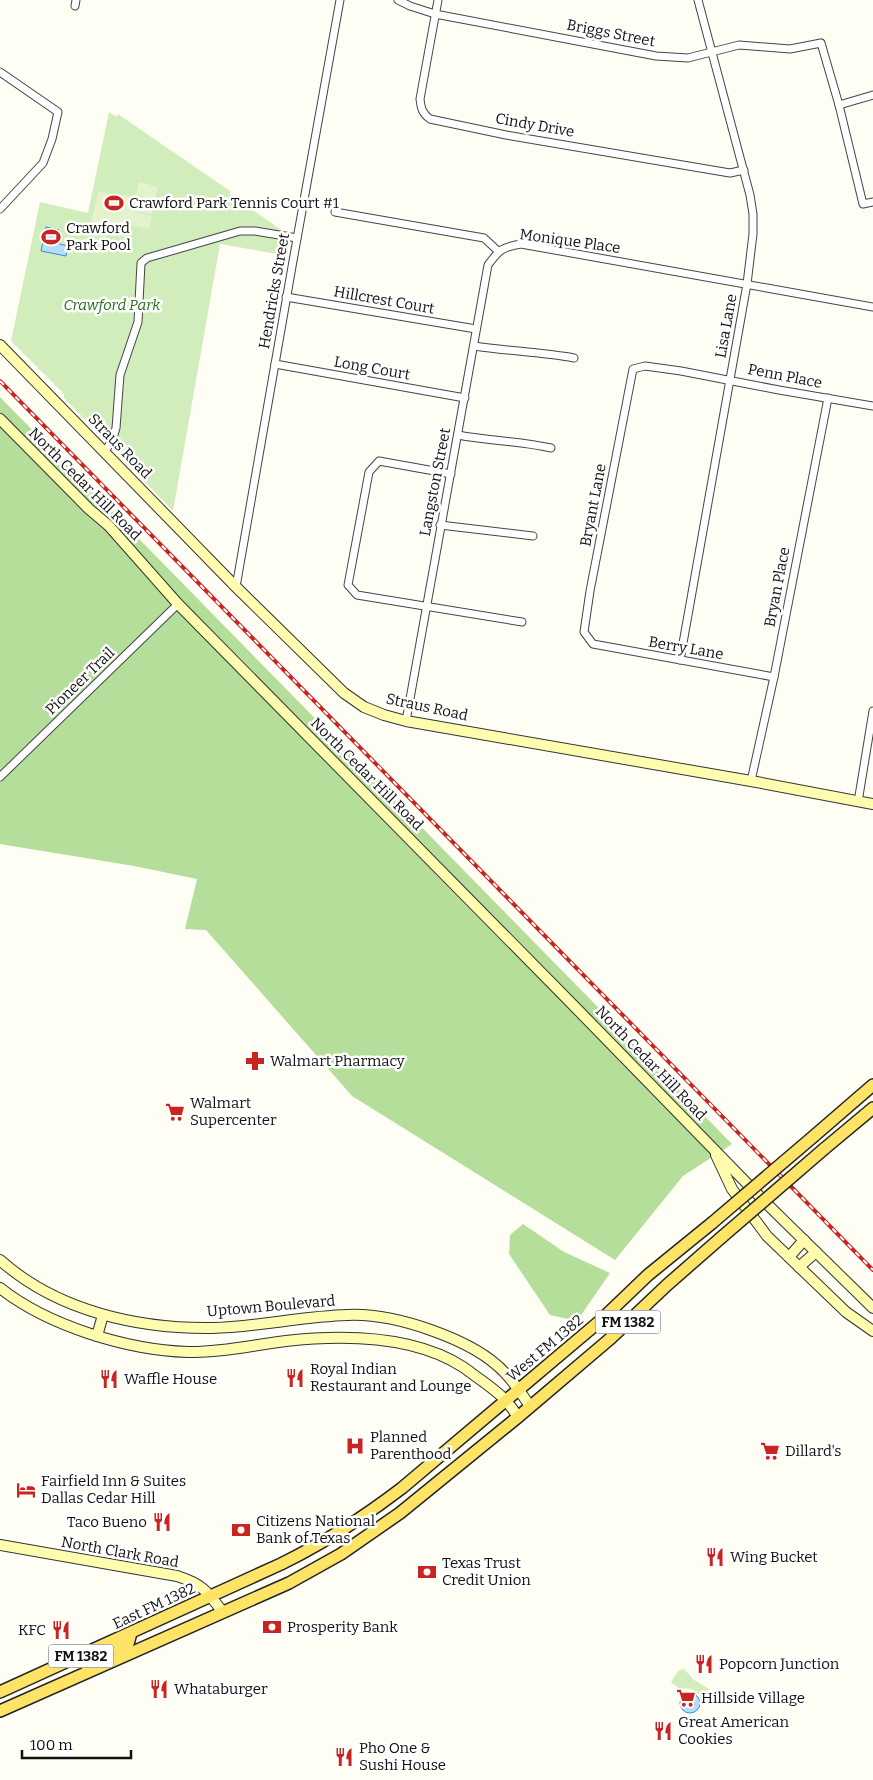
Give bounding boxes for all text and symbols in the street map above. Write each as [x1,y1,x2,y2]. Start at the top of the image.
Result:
street label: Briggs Street [565,16,657,50]
street label: Cindy Drive [494,109,576,141]
sports icon: Crawford Park Tennis Court #1 [103,192,125,214]
place label: Crawford Park Tennis Court #1 [129,194,339,212]
place label: Crawford Park Pool [66,219,131,254]
street label: Monique Place [518,225,622,257]
sports icon: Crawford Park Pool [40,226,62,248]
street label: Hendricks Street [255,231,293,350]
street label: Hillcrest Court [332,282,436,318]
street label: Lisa Lane [712,292,740,360]
park label: Crawford Park [64,296,161,314]
street label: Long Court [333,352,412,384]
street label: Penn Place [746,360,824,392]
street label: Straus Road [85,410,155,482]
street label: North Cedar Hill Road [25,424,145,544]
street label: Langston Street [416,426,454,538]
street label: Bryant Lane [576,462,610,548]
street label: Bryan Place [760,545,794,629]
street label: Berry Lane [647,633,725,663]
street label: Pioneer Trail [42,644,118,718]
street label: Straus Road [384,690,470,724]
street label: North Cedar Hill Road [307,714,427,834]
street label: North Cedar Hill Road [592,1002,710,1124]
pharmacy icon: Walmart Pharmacy [244,1050,266,1072]
place label: Walmart Pharmacy [270,1052,405,1070]
place label: Walmart Supercenter [190,1094,277,1129]
supermarket icon: Walmart Supercenter [164,1101,186,1123]
street label: Uptown Boulevard [206,1291,336,1321]
road number: FM 1382 [596,1310,660,1334]
street label: West FM 1382 [503,1311,587,1385]
place label: Royal Indian Restaurant and Lounge [310,1360,472,1395]
restaurant icon: Royal Indian Restaurant and Lounge [284,1367,306,1389]
restaurant icon: Waffle House [98,1368,120,1390]
place label: Waffle House [124,1370,217,1388]
place label: Planned Parenthood [370,1428,452,1463]
hospital icon: Planned Parenthood [344,1435,366,1457]
supermarket icon: Dillard's [759,1440,781,1462]
place label: Dillard's [785,1442,841,1460]
place label: Fairfield Inn & Suites Dallas Cedar Hill [41,1472,186,1507]
hotel icon: Fairfield Inn & Suites Dallas Cedar Hill [15,1479,37,1501]
restaurant icon: Taco Bueno [151,1511,173,1533]
place label: Citizens National Bank of Texas [256,1512,375,1547]
place label: Taco Bueno [67,1513,147,1531]
bank icon: Citizens National Bank of Texas [230,1519,252,1541]
street label: North Clark Road [60,1533,180,1571]
restaurant icon: Wing Bucket [704,1546,726,1568]
place label: Wing Bucket [730,1548,818,1566]
place label: Texas Trust Credit Union [442,1554,531,1589]
bank icon: Texas Trust Credit Union [416,1561,438,1583]
street label: East FM 1382 [110,1579,198,1633]
bank icon: Prosperity Bank [261,1616,283,1638]
place label: Prosperity Bank [287,1618,398,1636]
restaurant icon: KFC [50,1619,72,1641]
place label: KFC [18,1621,46,1639]
road number: FM 1382 [48,1644,114,1668]
restaurant icon: Popcorn Junction [693,1653,715,1675]
place label: Popcorn Junction [719,1655,840,1673]
restaurant icon: Whataburger [148,1678,170,1700]
place label: Whataburger [174,1680,268,1698]
supermarket icon: Hillside Village [675,1687,697,1709]
place label: Hillside Village [701,1689,805,1707]
place label: Great American Cookies [678,1713,790,1748]
restaurant icon: Great American Cookies [652,1720,674,1742]
scale bar [22,1728,131,1760]
text: 100 m [30,1736,73,1754]
place label: Pho One & Sushi House [359,1739,446,1774]
restaurant icon: Pho One & Sushi House [333,1746,355,1768]

